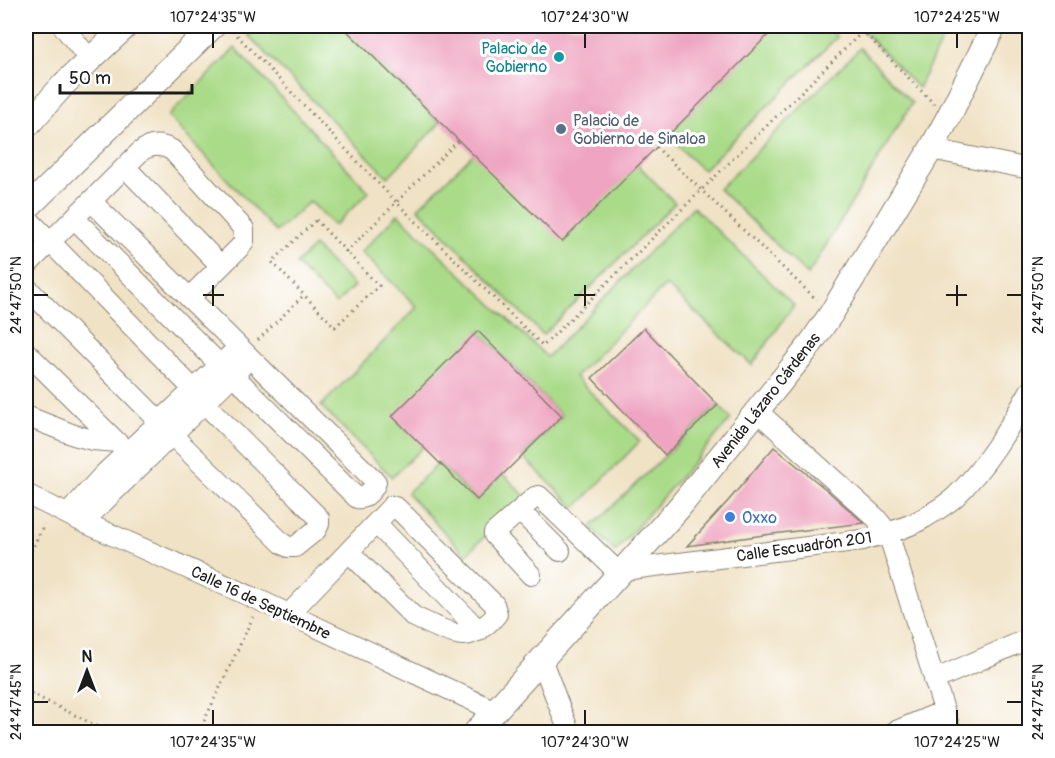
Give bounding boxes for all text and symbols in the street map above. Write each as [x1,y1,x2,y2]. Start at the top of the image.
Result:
text: 107°24'35"W [170,8,256,27]
text: 107°24'30"W [541,8,629,27]
text: 107°24'25"W [914,8,1000,27]
place label: Palacio de Gobierno [481,39,547,77]
marker: Palacio de Gobierno [552,50,566,64]
scale bar [60,57,192,95]
text: 50 m [69,67,111,90]
place label: Palacio de Gobierno de Sinaloa [573,111,706,149]
marker: Palacio de Gobierno de Sinaloa [554,122,568,136]
text: 24°47'50"N [7,256,26,334]
text: 24°47'50"N [1029,256,1048,334]
street label: Avenida Lázaro Cárdenas [707,329,825,472]
place label: Oxxo [742,508,777,528]
marker: Oxxo [723,510,737,524]
street label: Calle Escuadrón 201 [735,528,873,566]
street label: Calle 16 de Septiembre [188,562,334,644]
north arrow [57,641,117,701]
text: N [82,647,93,667]
text: 24°47'45"N [7,664,26,740]
text: 24°47'45"N [1029,664,1048,740]
text: 107°24'35"W [170,733,256,752]
text: 107°24'30"W [541,733,629,752]
text: 107°24'25"W [914,733,1000,752]

